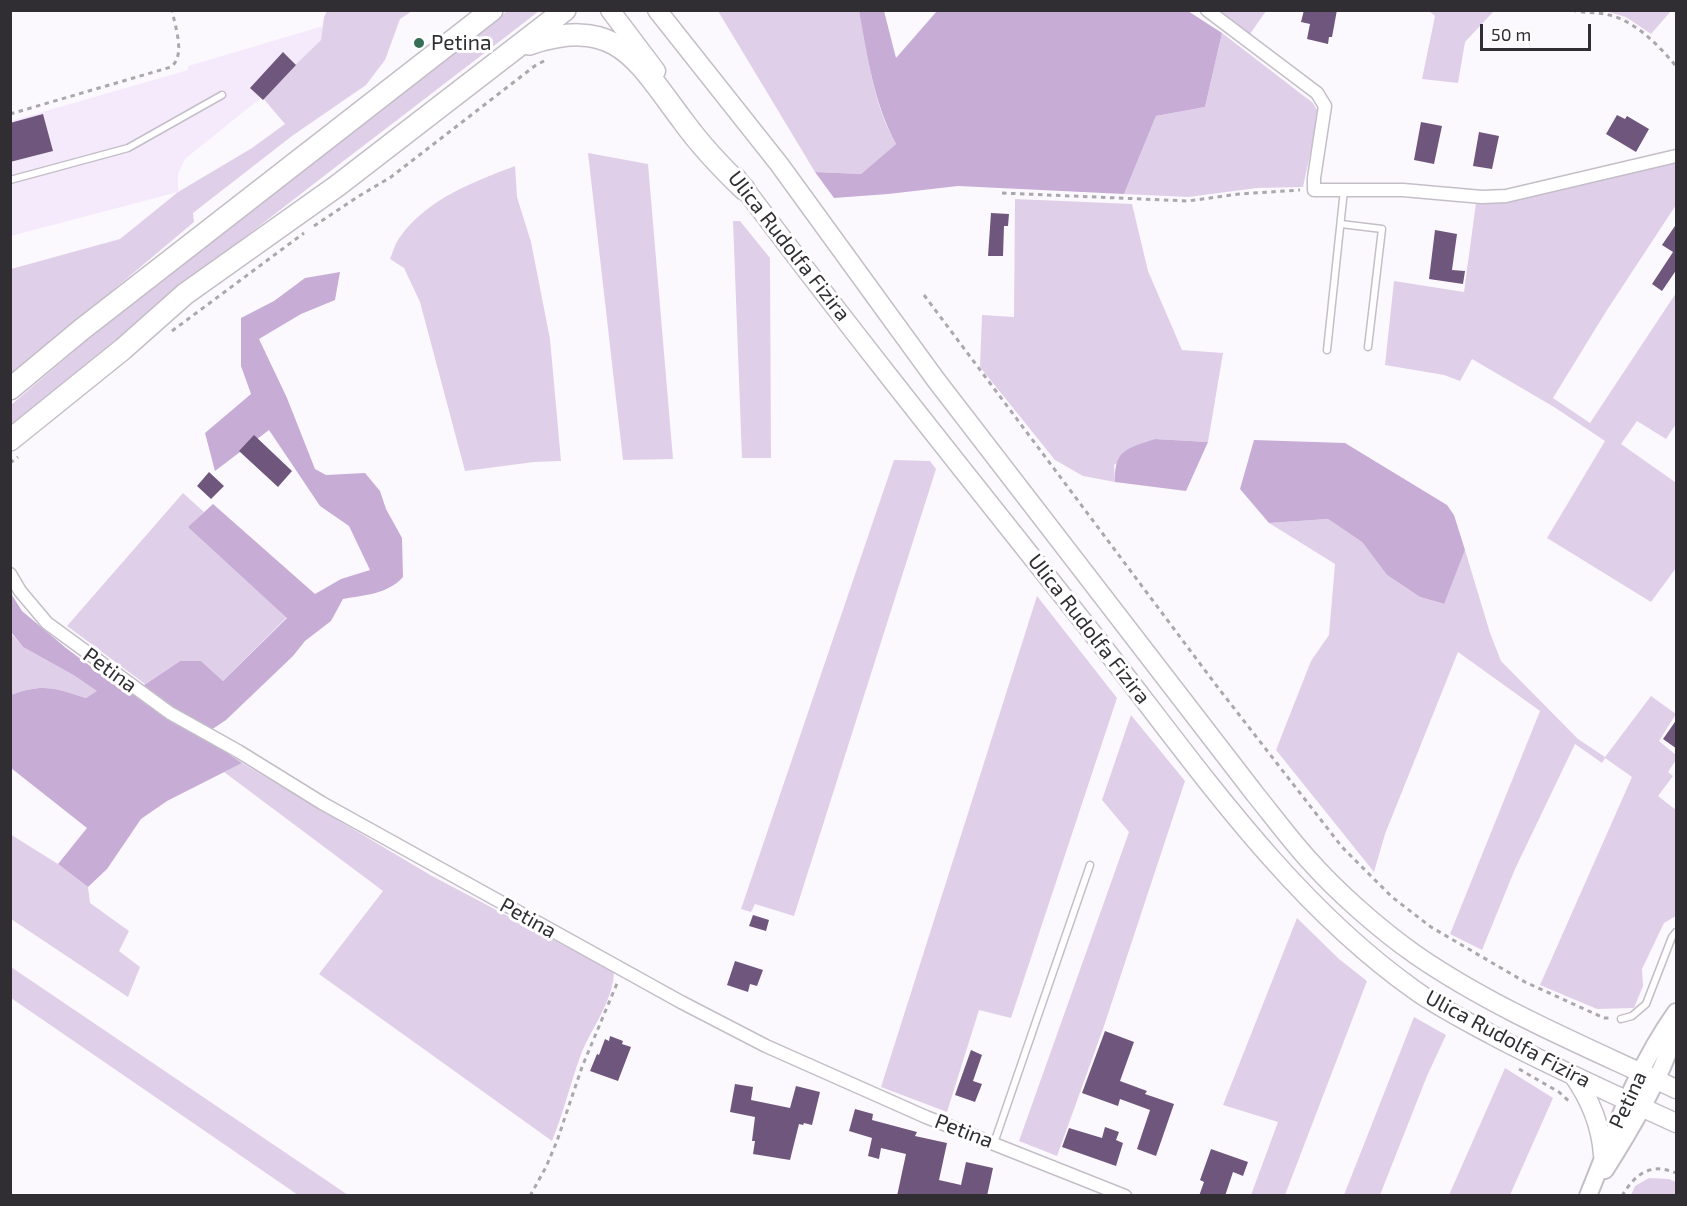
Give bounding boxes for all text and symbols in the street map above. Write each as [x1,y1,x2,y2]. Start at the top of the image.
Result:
scale bar [1483,12,1594,50]
text: 50 m [1491,23,1531,45]
place label: Petina [431,30,491,56]
marker: Petina [412,36,426,50]
street label: Ulica Rudolfa Fizira [723,166,855,326]
street label: Ulica Rudolfa Fizira [1023,549,1155,709]
street label: Petina [78,642,142,698]
street label: Petina [495,892,561,944]
street label: Ulica Rudolfa Fizira [1421,985,1595,1093]
street label: Petina [1604,1067,1652,1133]
street label: Petina [931,1108,997,1154]

